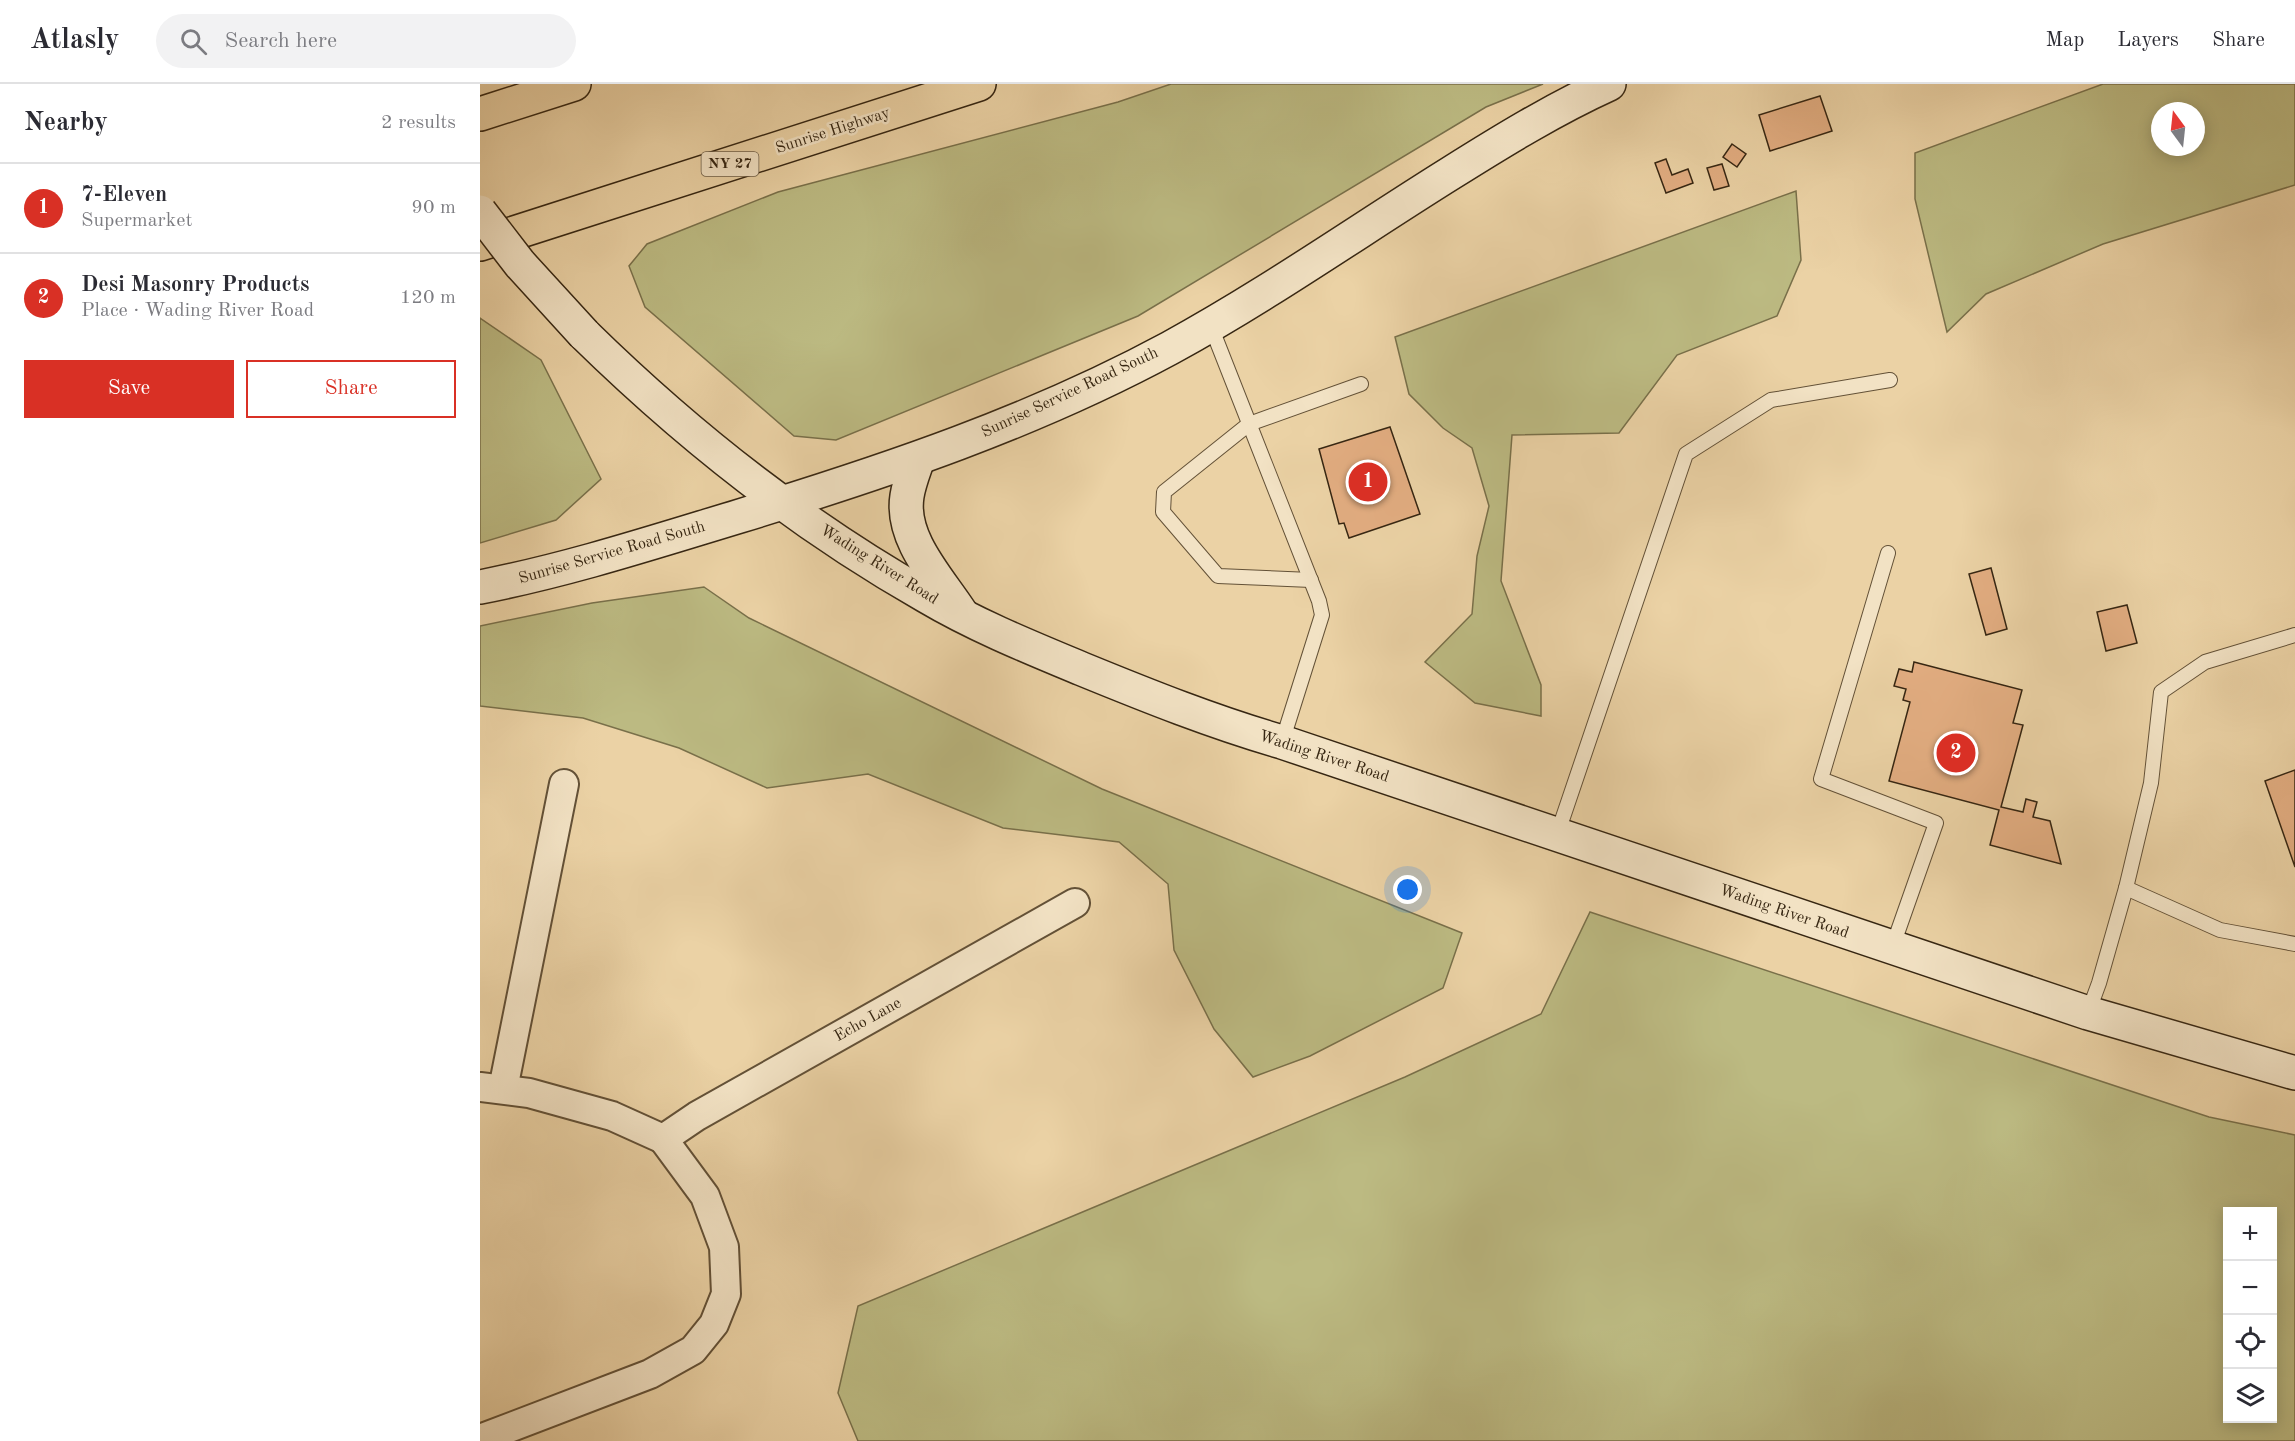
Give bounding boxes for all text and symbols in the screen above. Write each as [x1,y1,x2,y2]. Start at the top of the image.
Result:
search box [156,14,576,68]
icon: search [177,25,210,58]
text: Atlasly [30,27,120,55]
text: Search here [225,30,337,52]
text: Map [2045,30,2084,51]
text: Layers [2117,30,2179,51]
text: Share [2212,30,2265,51]
north arrow [2151,102,2205,156]
street label: Sunrise Highway [774,105,893,157]
text: Nearby [24,110,108,136]
text: 2 results [381,113,456,133]
road number: NY 27 [702,152,758,176]
text: 7-Eleven [81,184,167,206]
text: 1 [38,198,49,218]
text: 90 m [411,198,456,218]
text: Supermarket [81,211,192,231]
text: Desi Masonry Products [81,274,309,296]
text: 2 [38,288,49,308]
text: 120 m [400,288,456,308]
text: Place · Wading River Road [81,301,314,321]
street label: Sunrise Service Road South [979,345,1161,441]
button: Save [24,360,234,418]
button: Share [246,360,456,418]
pin: 1 [1348,460,1388,504]
street label: Sunrise Service Road South [517,519,707,587]
street label: Wading River Road [817,522,941,608]
street label: Wading River Road [1257,728,1391,786]
pin: 2 [1936,730,1976,776]
your location [1393,875,1422,904]
street label: Wading River Road [1717,882,1851,942]
street label: Echo Lane [832,995,904,1045]
map controls [2223,1207,2277,1423]
button: + [2223,1207,2277,1261]
button: − [2223,1261,2277,1315]
button: locate [2223,1315,2277,1369]
button: layers [2223,1369,2277,1423]

